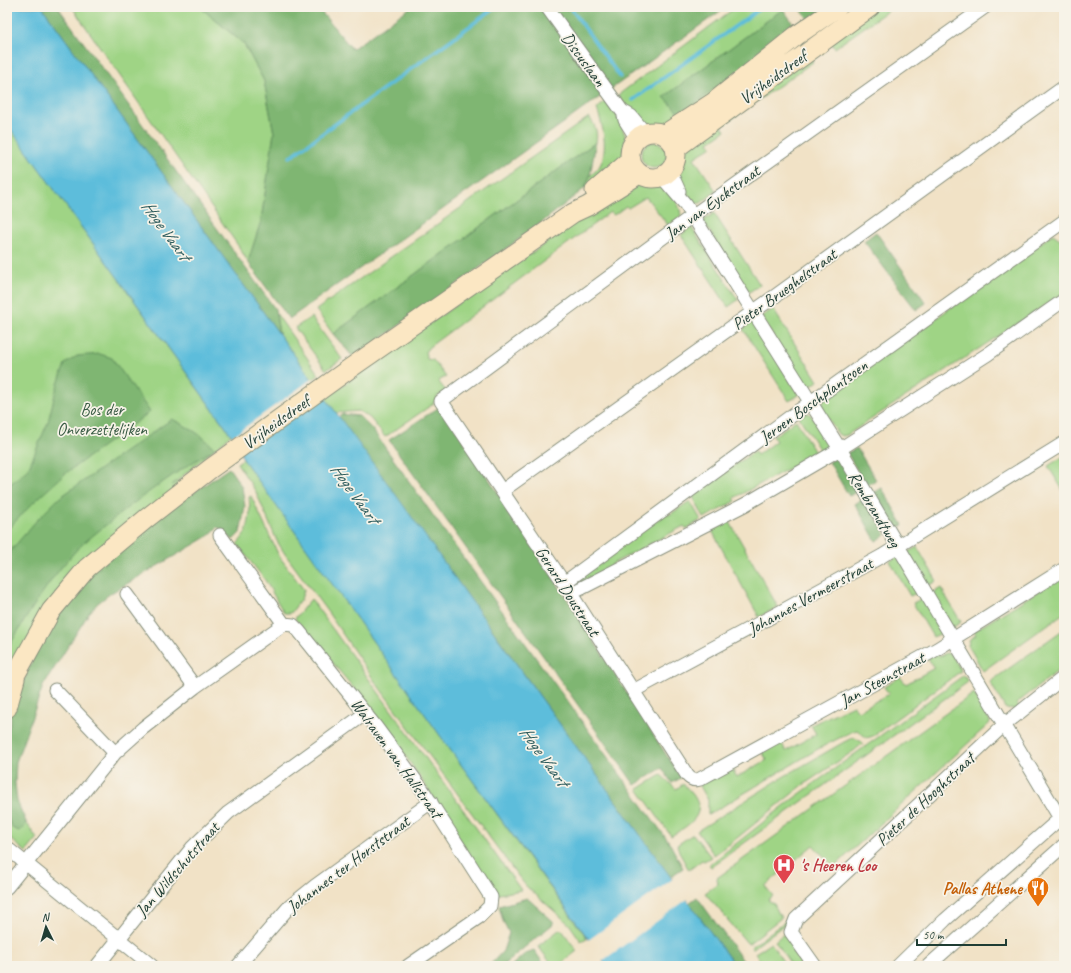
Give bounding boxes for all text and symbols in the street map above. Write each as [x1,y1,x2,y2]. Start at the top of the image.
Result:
street label: Discuslaan [557,28,611,91]
street label: Vrijheidsdreef [735,43,815,109]
street label: Jan van Eyckstraat [660,159,766,245]
water label: Hoge Vaart [137,196,198,268]
street label: Pieter Brueghelstraat [728,243,843,334]
street label: Jeroen Boschplantsoen [754,355,872,448]
street label: Vrijheidsdreef [238,388,318,454]
park label: Bos der Onverzettelijken [57,399,148,440]
water label: Hoge Vaart [326,459,387,531]
street label: Rembrandtweg [844,468,906,553]
street label: Gerard Doustraat [531,542,606,642]
street label: Johannes Vermeerstraat [743,552,879,640]
street label: Jan Steenstraat [835,646,931,712]
street label: Walraven van Hallstraat [346,694,448,824]
water label: Hoge Vaart [515,722,576,794]
street label: Pieter de Hooghstraat [872,747,981,850]
street label: Johannes ter Horststraat [282,810,416,918]
street label: Jan Wildschutstraat [130,816,226,921]
hospital icon: 's Heeren Loo [771,852,797,885]
place label: 's Heeren Loo [800,855,878,876]
restaurant icon: Pallas Athene [1025,875,1051,908]
place label: Pallas Athene [943,878,1024,899]
north arrow [26,907,66,947]
text: N [41,910,51,924]
scale bar [917,921,1006,947]
text: 50 m [923,927,945,943]

